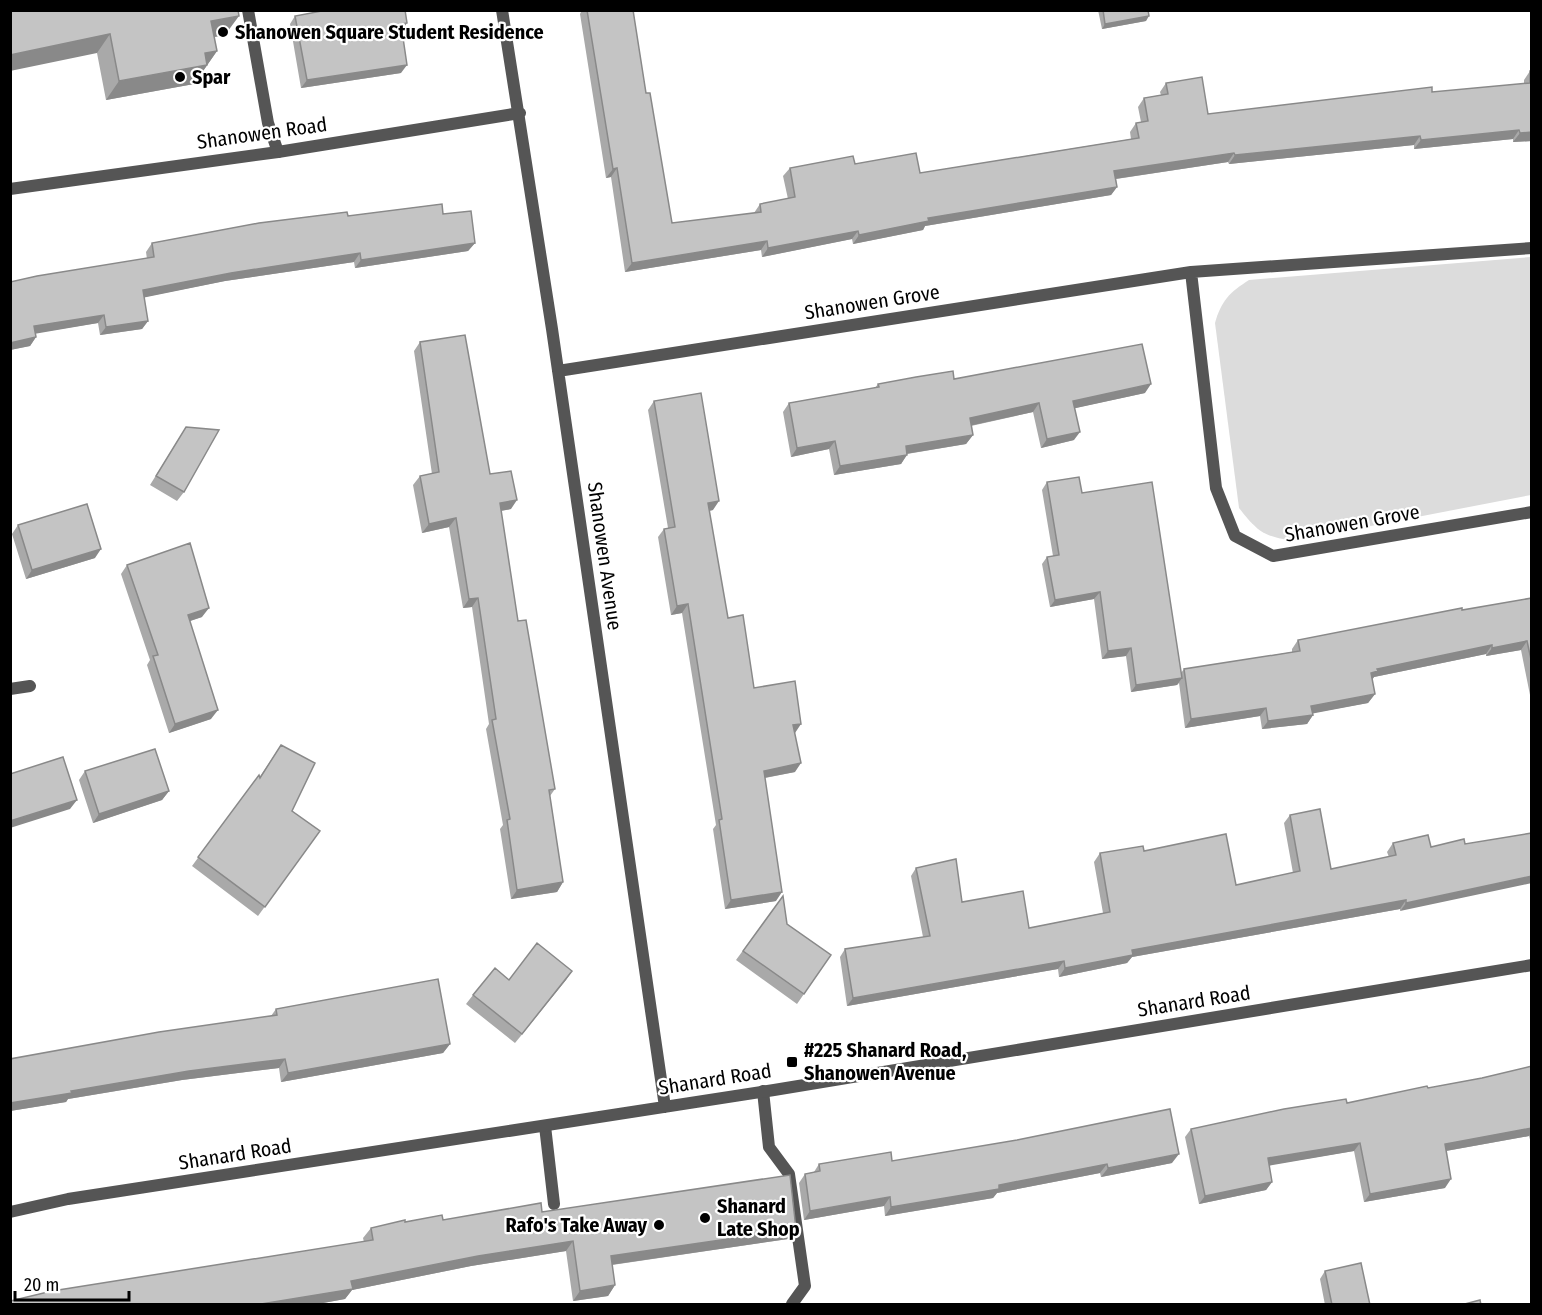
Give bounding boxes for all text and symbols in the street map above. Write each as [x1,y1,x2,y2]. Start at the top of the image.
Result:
place label: Shanowen Square Student Residence [235,20,544,44]
marker: Shanowen Square Student Residence [216,25,230,39]
place label: Spar [192,65,231,89]
marker: Spar [173,70,187,84]
street label: Shanowen Road [195,112,329,154]
street label: Shanowen Grove [803,279,941,325]
street label: Shanowen Avenue [583,480,627,632]
street label: Shanowen Grove [1283,499,1421,547]
street label: Shanard Road [1136,980,1252,1022]
place label: #225 Shanard Road, Shanowen Avenue [804,1038,966,1085]
marker: #225 Shanard Road, Shanowen Avenue [785,1055,799,1069]
street label: Shanard Road [657,1058,773,1100]
street label: Shanard Road [177,1133,293,1175]
place label: Shanard Late Shop [717,1194,800,1241]
marker: Shanard Late Shop [698,1211,712,1225]
place label: Rafo's Take Away [506,1213,647,1237]
marker: Rafo's Take Away [652,1218,666,1232]
scale bar [15,1264,129,1302]
text: 20 m [24,1274,59,1296]

